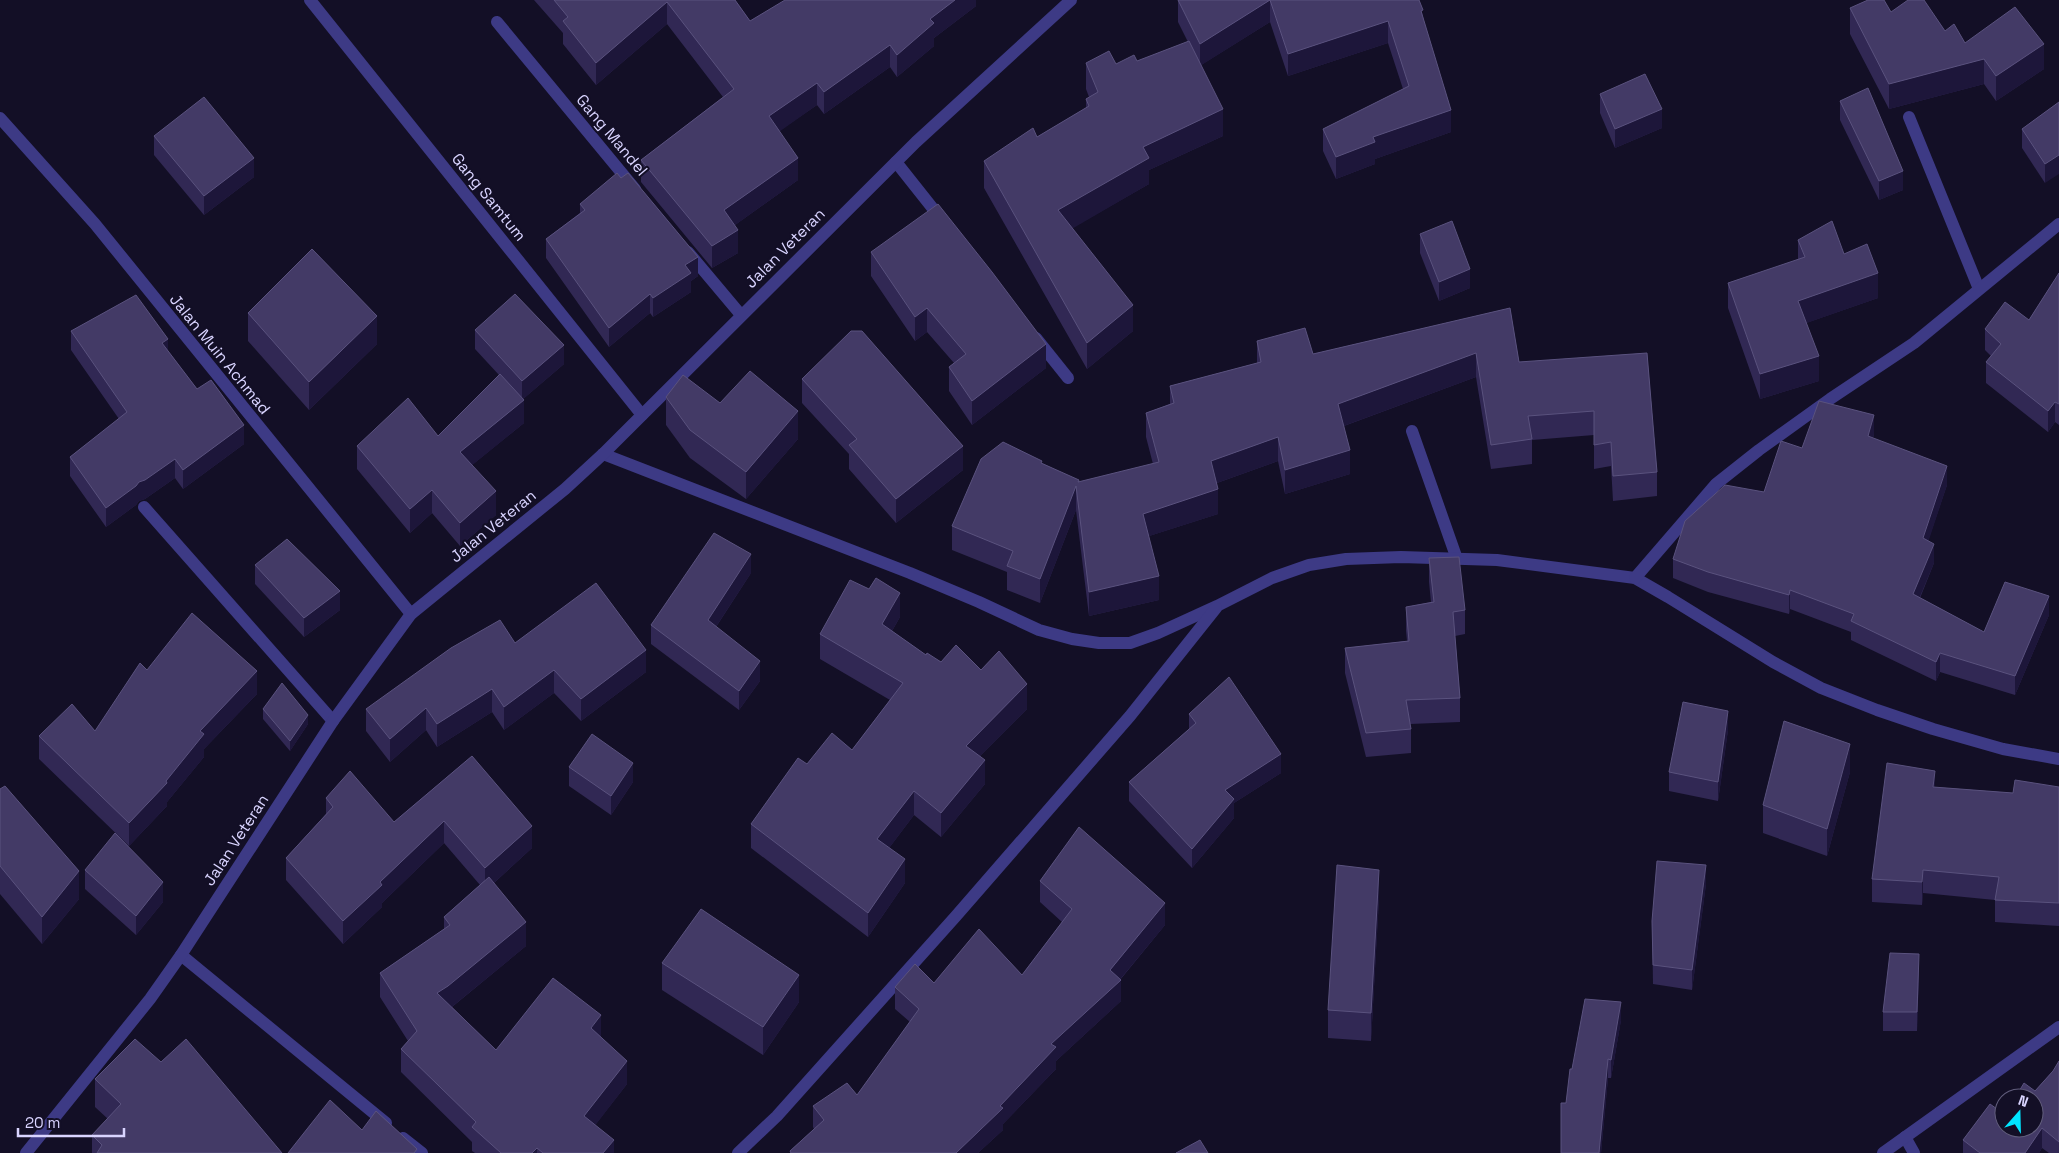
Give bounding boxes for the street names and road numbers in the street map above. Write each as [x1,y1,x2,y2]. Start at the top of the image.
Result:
street label: Gang Mandel [572,90,652,180]
street label: Gang Samtum [447,149,531,245]
street label: Jalan Veteran [740,203,830,293]
street label: Jalan Muin Achmad [165,289,275,419]
street label: Jalan Veteran [446,485,540,567]
street label: Jalan Veteran [199,790,273,890]

